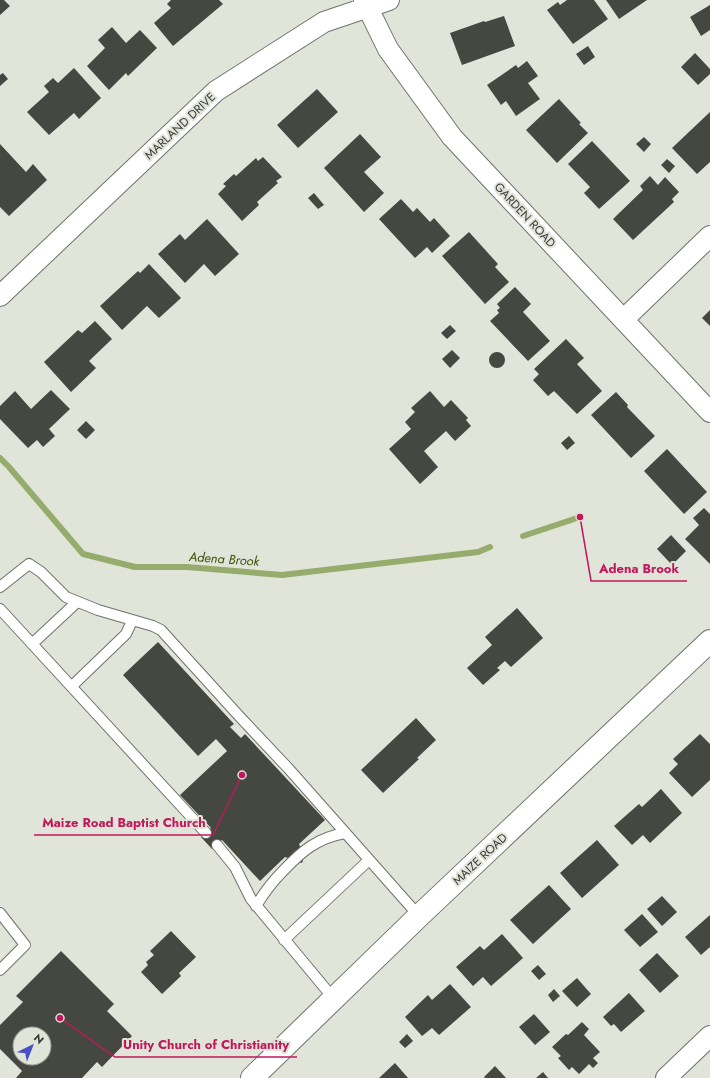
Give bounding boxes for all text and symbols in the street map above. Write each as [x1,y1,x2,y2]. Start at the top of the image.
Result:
street label: MARLAND DRIVE [140,88,220,164]
street label: GARDEN ROAD [490,178,560,252]
water label: Adena Brook [187,547,260,571]
callout: Adena Brook [591,556,687,581]
text: Adena Brook [598,559,680,578]
callout: Maize Road Baptist Church [34,810,213,835]
text: Maize Road Baptist Church [42,813,206,832]
street label: MAIZE ROAD [449,829,511,889]
north arrow [12,1026,52,1066]
text: N [30,1030,47,1048]
callout: Unity Church of Christianity [115,1032,297,1057]
text: Unity Church of Christianity [123,1035,289,1054]

